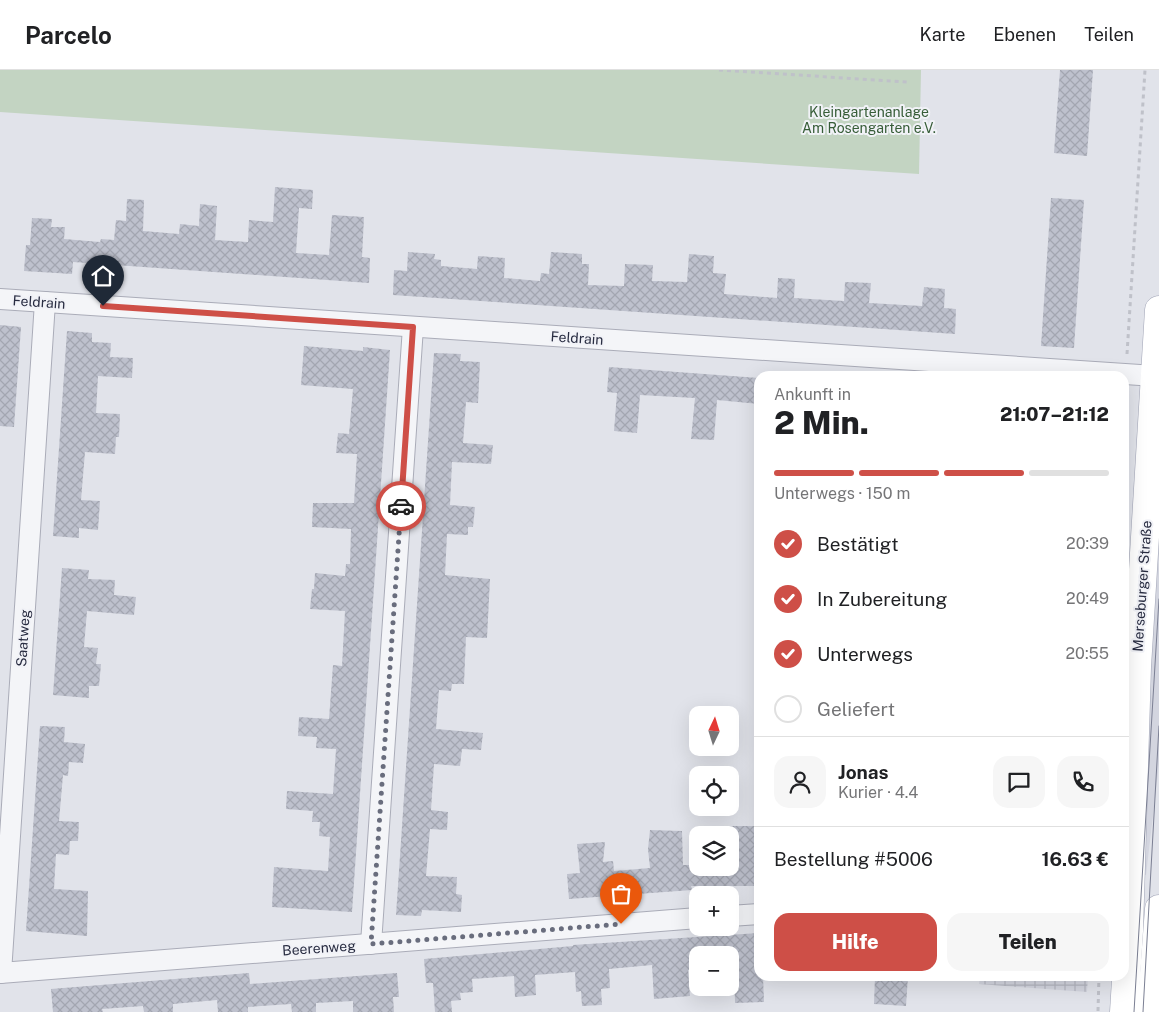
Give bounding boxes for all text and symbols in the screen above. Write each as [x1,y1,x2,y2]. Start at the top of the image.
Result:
text: Parcelo [25,21,112,49]
text: Karte [920,24,965,45]
text: Ebenen [993,24,1056,45]
text: Teilen [1084,24,1134,45]
park label: Kleingartenanlage Am Rosengarten e.V. [802,104,936,136]
pin [82,255,124,306]
icon: home [89,262,117,290]
street label: Feldrain [12,292,66,312]
street label: Feldrain [550,328,604,348]
text: Ankunft in [774,385,851,404]
text: 21:07–21:12 [1000,403,1109,425]
text: 2 Min. [774,404,869,441]
courier [376,481,426,531]
text: Unterwegs · 150 m [774,484,910,503]
icon: car [387,492,415,520]
street label: Merseburger Straße [1129,520,1155,652]
icon: check [774,530,802,558]
text: Bestätigt [817,533,899,555]
text: 20:39 [1066,534,1109,553]
icon: check [774,585,802,613]
text: In Zubereitung [817,588,947,610]
text: 20:49 [1066,589,1109,608]
street label: Saatweg [13,609,33,667]
icon: check [774,640,802,668]
text: Unterwegs [817,643,913,665]
text: 20:55 [1066,644,1109,663]
text: Geliefert [817,698,895,720]
north arrow [689,706,739,756]
map controls [689,706,739,996]
button: person [774,756,826,808]
button: chat [993,756,1045,808]
button: phone [1057,756,1109,808]
text: Jonas [838,761,888,783]
button: locate [689,766,739,816]
text: Kurier · 4.4 [838,783,918,802]
button: layers [689,826,739,876]
text: Bestellung #5006 [774,848,933,870]
text: 16.63 € [1041,848,1109,870]
pin [600,873,642,924]
icon: bag [607,880,635,908]
button: + [689,886,739,936]
button: Hilfe [774,913,937,971]
button: Teilen [947,913,1109,971]
street label: Beerenweg [282,937,357,959]
button: − [689,946,739,996]

